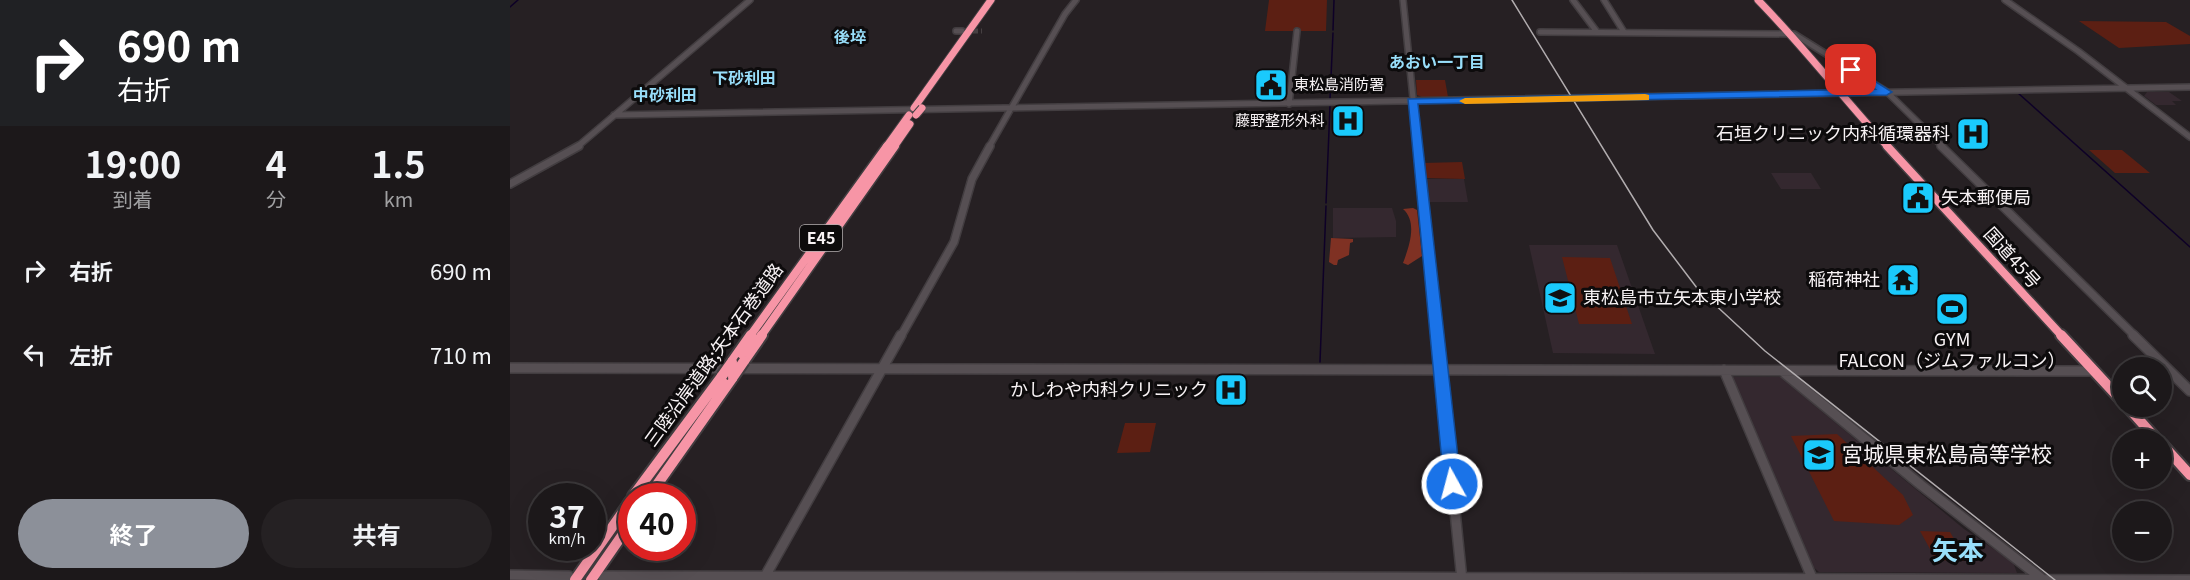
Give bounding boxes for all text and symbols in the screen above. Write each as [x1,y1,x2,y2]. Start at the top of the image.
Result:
text: 690 m [117,13,241,74]
icon: right [18,24,96,102]
district label: 後埣 [834,24,866,48]
pin [1825,44,1876,95]
district label: あおい一丁目 [1389,49,1485,73]
icon: arrive [1834,53,1867,86]
district label: 下砂利田 [712,65,776,89]
public building icon: 東松島消防署 [1253,67,1289,103]
text: 右折 [117,69,171,108]
place label: 東松島消防署 [1294,73,1384,94]
district label: 中砂利田 [633,82,697,106]
hospital icon: 藤野整形外科 [1330,103,1366,139]
place label: 藤野整形外科 [1235,109,1325,130]
hospital icon: 石垣クリニック内科循環器科 [1955,116,1991,152]
place label: 石垣クリニック内科循環器科 [1716,119,1950,145]
text: 19:00 [84,136,181,188]
text: 4 [266,136,287,188]
text: 1.5 [371,136,426,188]
public building icon: 矢本郵便局 [1900,180,1936,216]
place label: 矢本郵便局 [1941,183,2031,209]
text: 到着 [113,184,153,213]
text: 分 [266,184,286,213]
text: km [384,184,413,213]
street label: 国道45号 [1979,220,2048,293]
road number: E45 [800,225,842,251]
icon: right [18,254,51,287]
text: 右折 [69,254,113,286]
text: 690 m [430,254,492,286]
street label: 三陸沿岸道路;矢本石巻道路 [637,257,788,451]
temple icon: 稲荷神社 [1885,262,1921,298]
place label: 稲荷神社 [1808,265,1880,291]
school or university icon: 東松島市立矢本東小学校 [1542,280,1578,316]
place label: 東松島市立矢本東小学校 [1583,283,1781,309]
sports icon: GYM FALCON（ジムファルコン） [1934,291,1970,327]
place label: GYM FALCON（ジムファルコン） [1838,325,2066,372]
icon: left [18,338,51,371]
text: 左折 [69,338,113,370]
text: 710 m [430,338,492,370]
map controls [2112,357,2172,561]
button: search [2112,357,2172,417]
hospital icon: かしわや内科クリニック [1213,372,1249,408]
place label: かしわや内科クリニック [1010,375,1208,401]
button: + [2112,429,2172,489]
school or university icon: 宮城県東松島高等学校 [1801,437,1837,473]
place label: 宮城県東松島高等学校 [1842,438,2052,468]
position arrow [1420,452,1484,516]
speed limit sign: 40 [618,483,696,561]
text: 37 [549,493,585,537]
button: 終了 [18,499,249,568]
button: 共有 [261,499,492,568]
button: − [2112,501,2172,561]
text: km/h [548,527,586,548]
district label: 矢本 [1932,530,1984,567]

